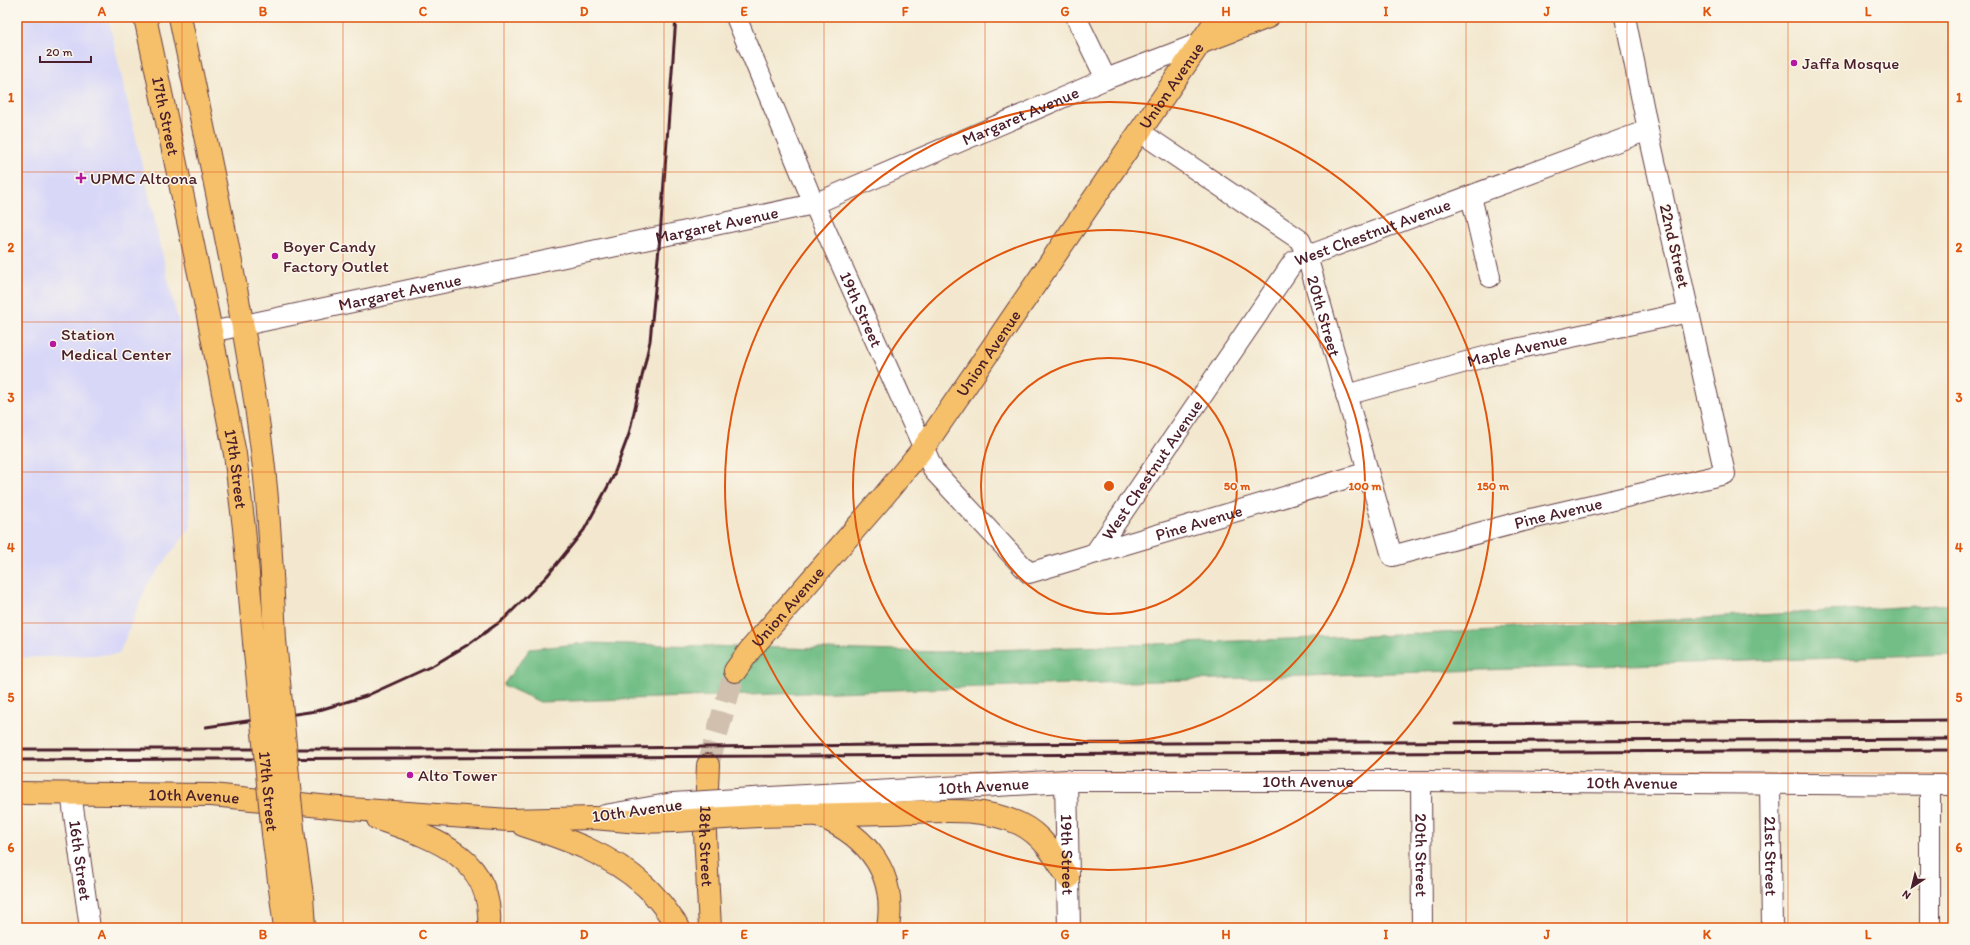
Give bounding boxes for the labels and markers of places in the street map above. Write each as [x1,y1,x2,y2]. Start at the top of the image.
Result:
place label: Jaffa Mosque [1802,53,1899,73]
marker: Jaffa Mosque [1789,58,1799,68]
place label: UPMC Altoona [90,168,197,188]
marker: UPMC Altoona [75,172,87,184]
place label: Boyer Candy Factory Outlet [283,236,389,276]
marker: Boyer Candy Factory Outlet [270,251,280,261]
place label: Station Medical Center [61,324,171,364]
marker: Station Medical Center [48,339,58,349]
centre of rings [1102,479,1116,493]
place label: Alto Tower [418,765,498,785]
marker: Alto Tower [405,770,415,780]

